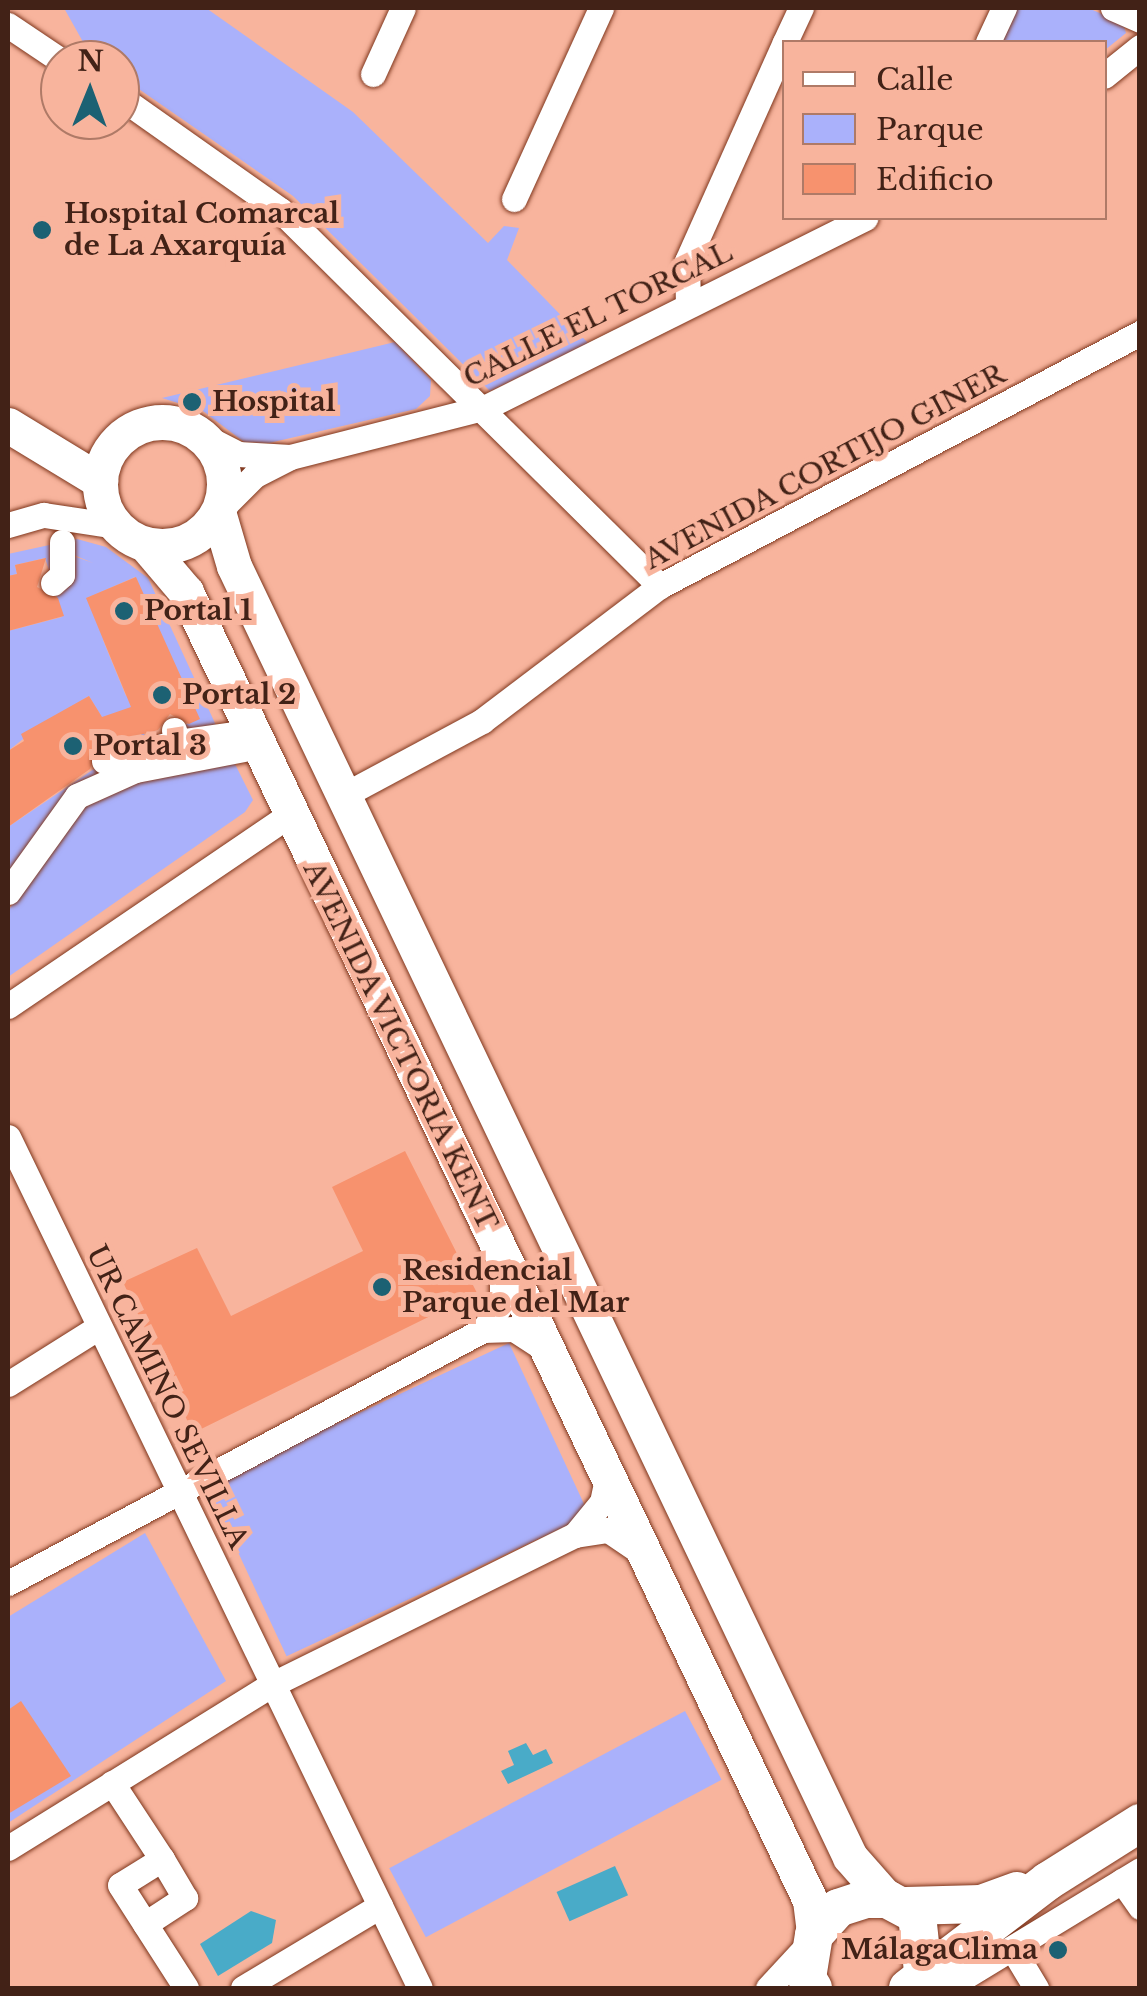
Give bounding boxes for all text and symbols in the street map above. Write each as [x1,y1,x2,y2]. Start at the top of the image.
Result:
north arrow [40,40,140,140]
legend [782,40,1107,220]
text: N [77,44,104,79]
text: Calle [876,61,953,98]
text: Parque [876,111,984,148]
text: Edificio [876,161,994,198]
place label: Hospital Comarcal de La Axarquía [64,197,339,263]
marker: Hospital Comarcal de La Axarquía [29,217,55,243]
street label: CALLE EL TORCAL [457,235,739,395]
street label: AVENIDA CORTIJO GINER [638,357,1012,577]
place label: Hospital [212,385,336,419]
marker: Hospital [181,391,203,413]
place label: Portal 1 [144,594,252,628]
marker: Portal 1 [113,600,135,622]
place label: Portal 2 [182,678,296,712]
marker: Portal 2 [151,684,173,706]
place label: Portal 3 [93,729,207,763]
marker: Portal 3 [62,735,84,757]
street label: AVENIDA VICTORIA KENT [295,855,505,1237]
street label: UR CAMINO SEVILLA [79,1239,255,1555]
place label: Residencial Parque del Mar [402,1254,629,1320]
marker: Residencial Parque del Mar [371,1276,393,1298]
place label: MálagaClima [841,1933,1038,1967]
marker: MálagaClima [1047,1939,1069,1961]

